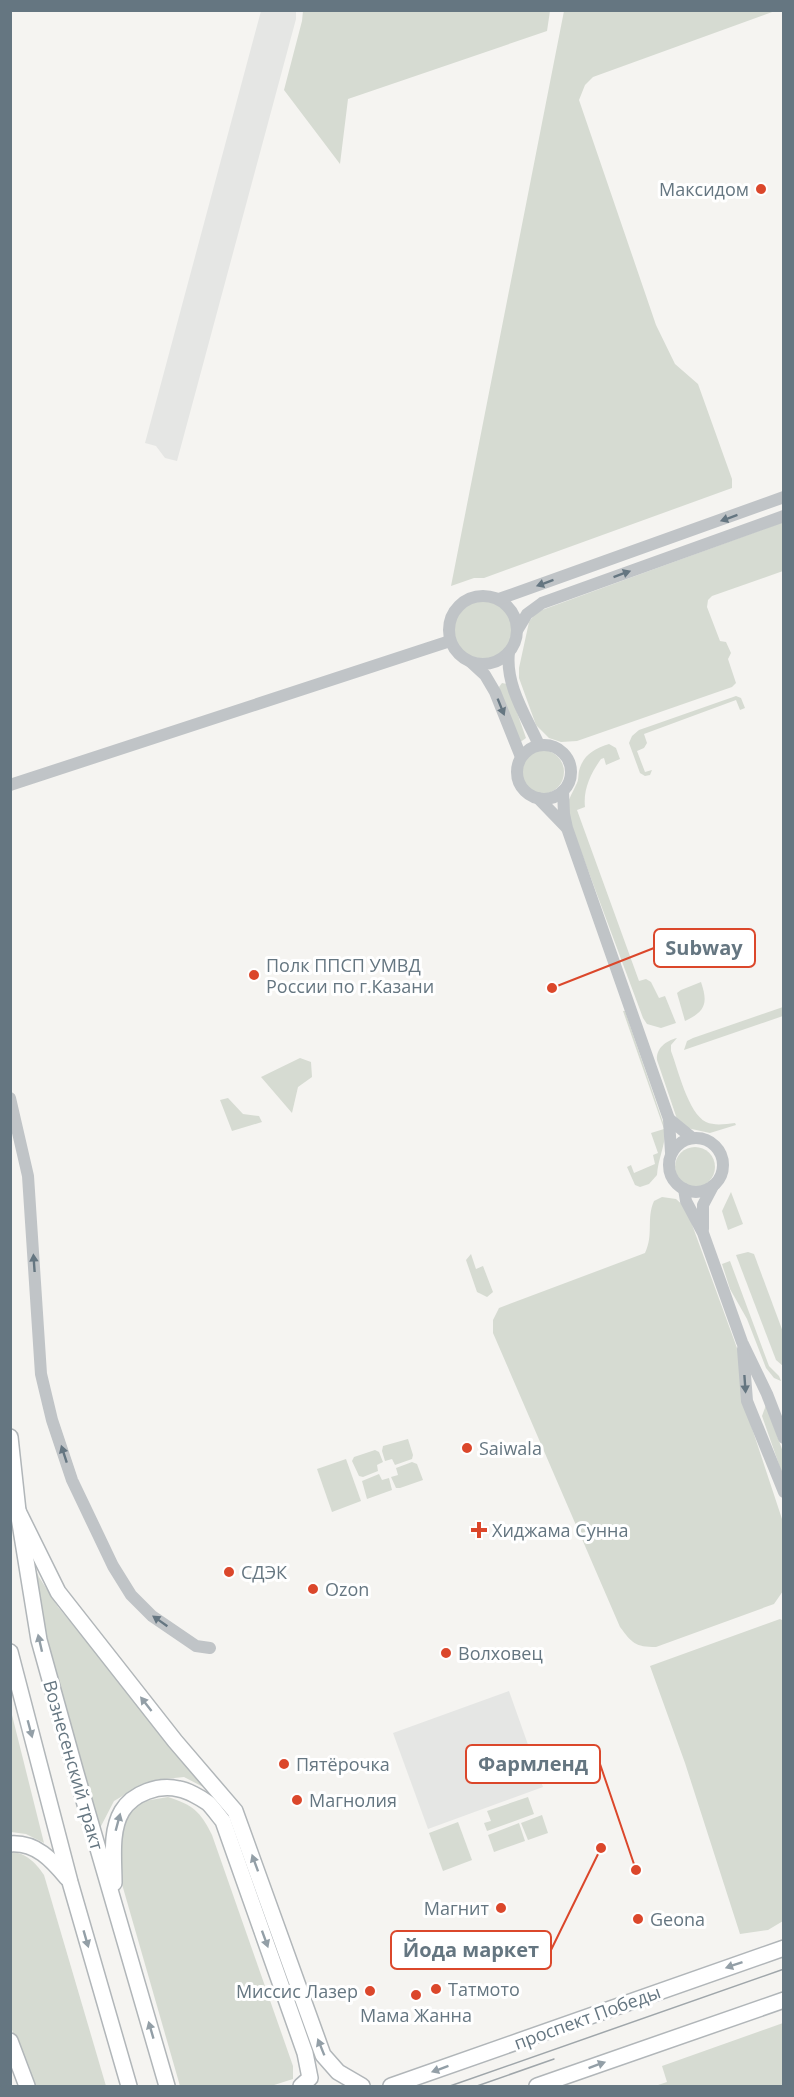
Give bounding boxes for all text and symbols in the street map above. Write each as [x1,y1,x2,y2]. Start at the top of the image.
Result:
place label: Максидом [659,177,749,201]
marker: Максидом [754,182,768,196]
one-way arrow [720,513,738,523]
one-way arrow [613,569,631,579]
one-way arrow [536,579,554,589]
one-way arrow [497,698,506,716]
callout: Subway [654,929,755,967]
text: Subway [665,934,743,961]
place label: Полк ППСП УМВД России по г.Казани [266,953,434,998]
marker: Полк ППСП УМВД России по г.Казани [247,968,261,982]
one-way arrow [29,1253,38,1272]
one-way arrow [741,1374,750,1393]
place label: Saiwala [479,1436,542,1460]
marker: Saiwala [460,1441,474,1455]
one-way arrow [58,1445,68,1463]
place label: Хиджама Сунна [492,1518,628,1542]
marker: Хиджама Сунна [470,1521,488,1539]
place label: СДЭК [241,1560,287,1584]
marker: СДЭК [222,1565,236,1579]
place label: Ozon [325,1577,369,1601]
marker: Ozon [306,1582,320,1596]
one-way arrow [152,1615,168,1627]
one-way arrow [35,1634,45,1652]
place label: Волховец [458,1641,543,1665]
marker: Волховец [439,1646,453,1660]
street label: Вознесенский тракт [38,1677,110,1853]
one-way arrow [141,1697,153,1712]
one-way arrow [26,1720,36,1738]
callout: Фармленд [466,1745,600,1783]
text: Фармленд [478,1750,588,1777]
place label: Пятёрочка [296,1752,390,1776]
marker: Пятёрочка [277,1757,291,1771]
place label: Магнолия [309,1788,397,1812]
marker: Магнолия [290,1793,304,1807]
one-way arrow [114,1813,124,1831]
one-way arrow [250,1854,260,1872]
place label: Магнит [424,1896,490,1920]
marker: Магнит [494,1901,508,1915]
place label: Geona [650,1907,705,1931]
marker: Geona [631,1912,645,1926]
one-way arrow [82,1929,92,1948]
one-way arrow [261,1930,271,1948]
callout: Йода маркет [391,1931,551,1969]
text: Йода маркет [403,1936,539,1963]
one-way arrow [724,1960,742,1970]
place label: Татмото [448,1977,520,2001]
place label: Миссис Лазер [236,1979,358,2003]
street label: проспект Победы [510,1979,664,2055]
marker: Татмото [429,1982,443,1996]
marker: Миссис Лазер [363,1984,377,1998]
marker: Мама Жанна [409,1988,423,2002]
place label: Мама Жанна [360,2003,472,2027]
one-way arrow [146,2021,155,2039]
one-way arrow [316,2037,326,2055]
one-way arrow [588,2060,606,2070]
one-way arrow [431,2065,449,2075]

